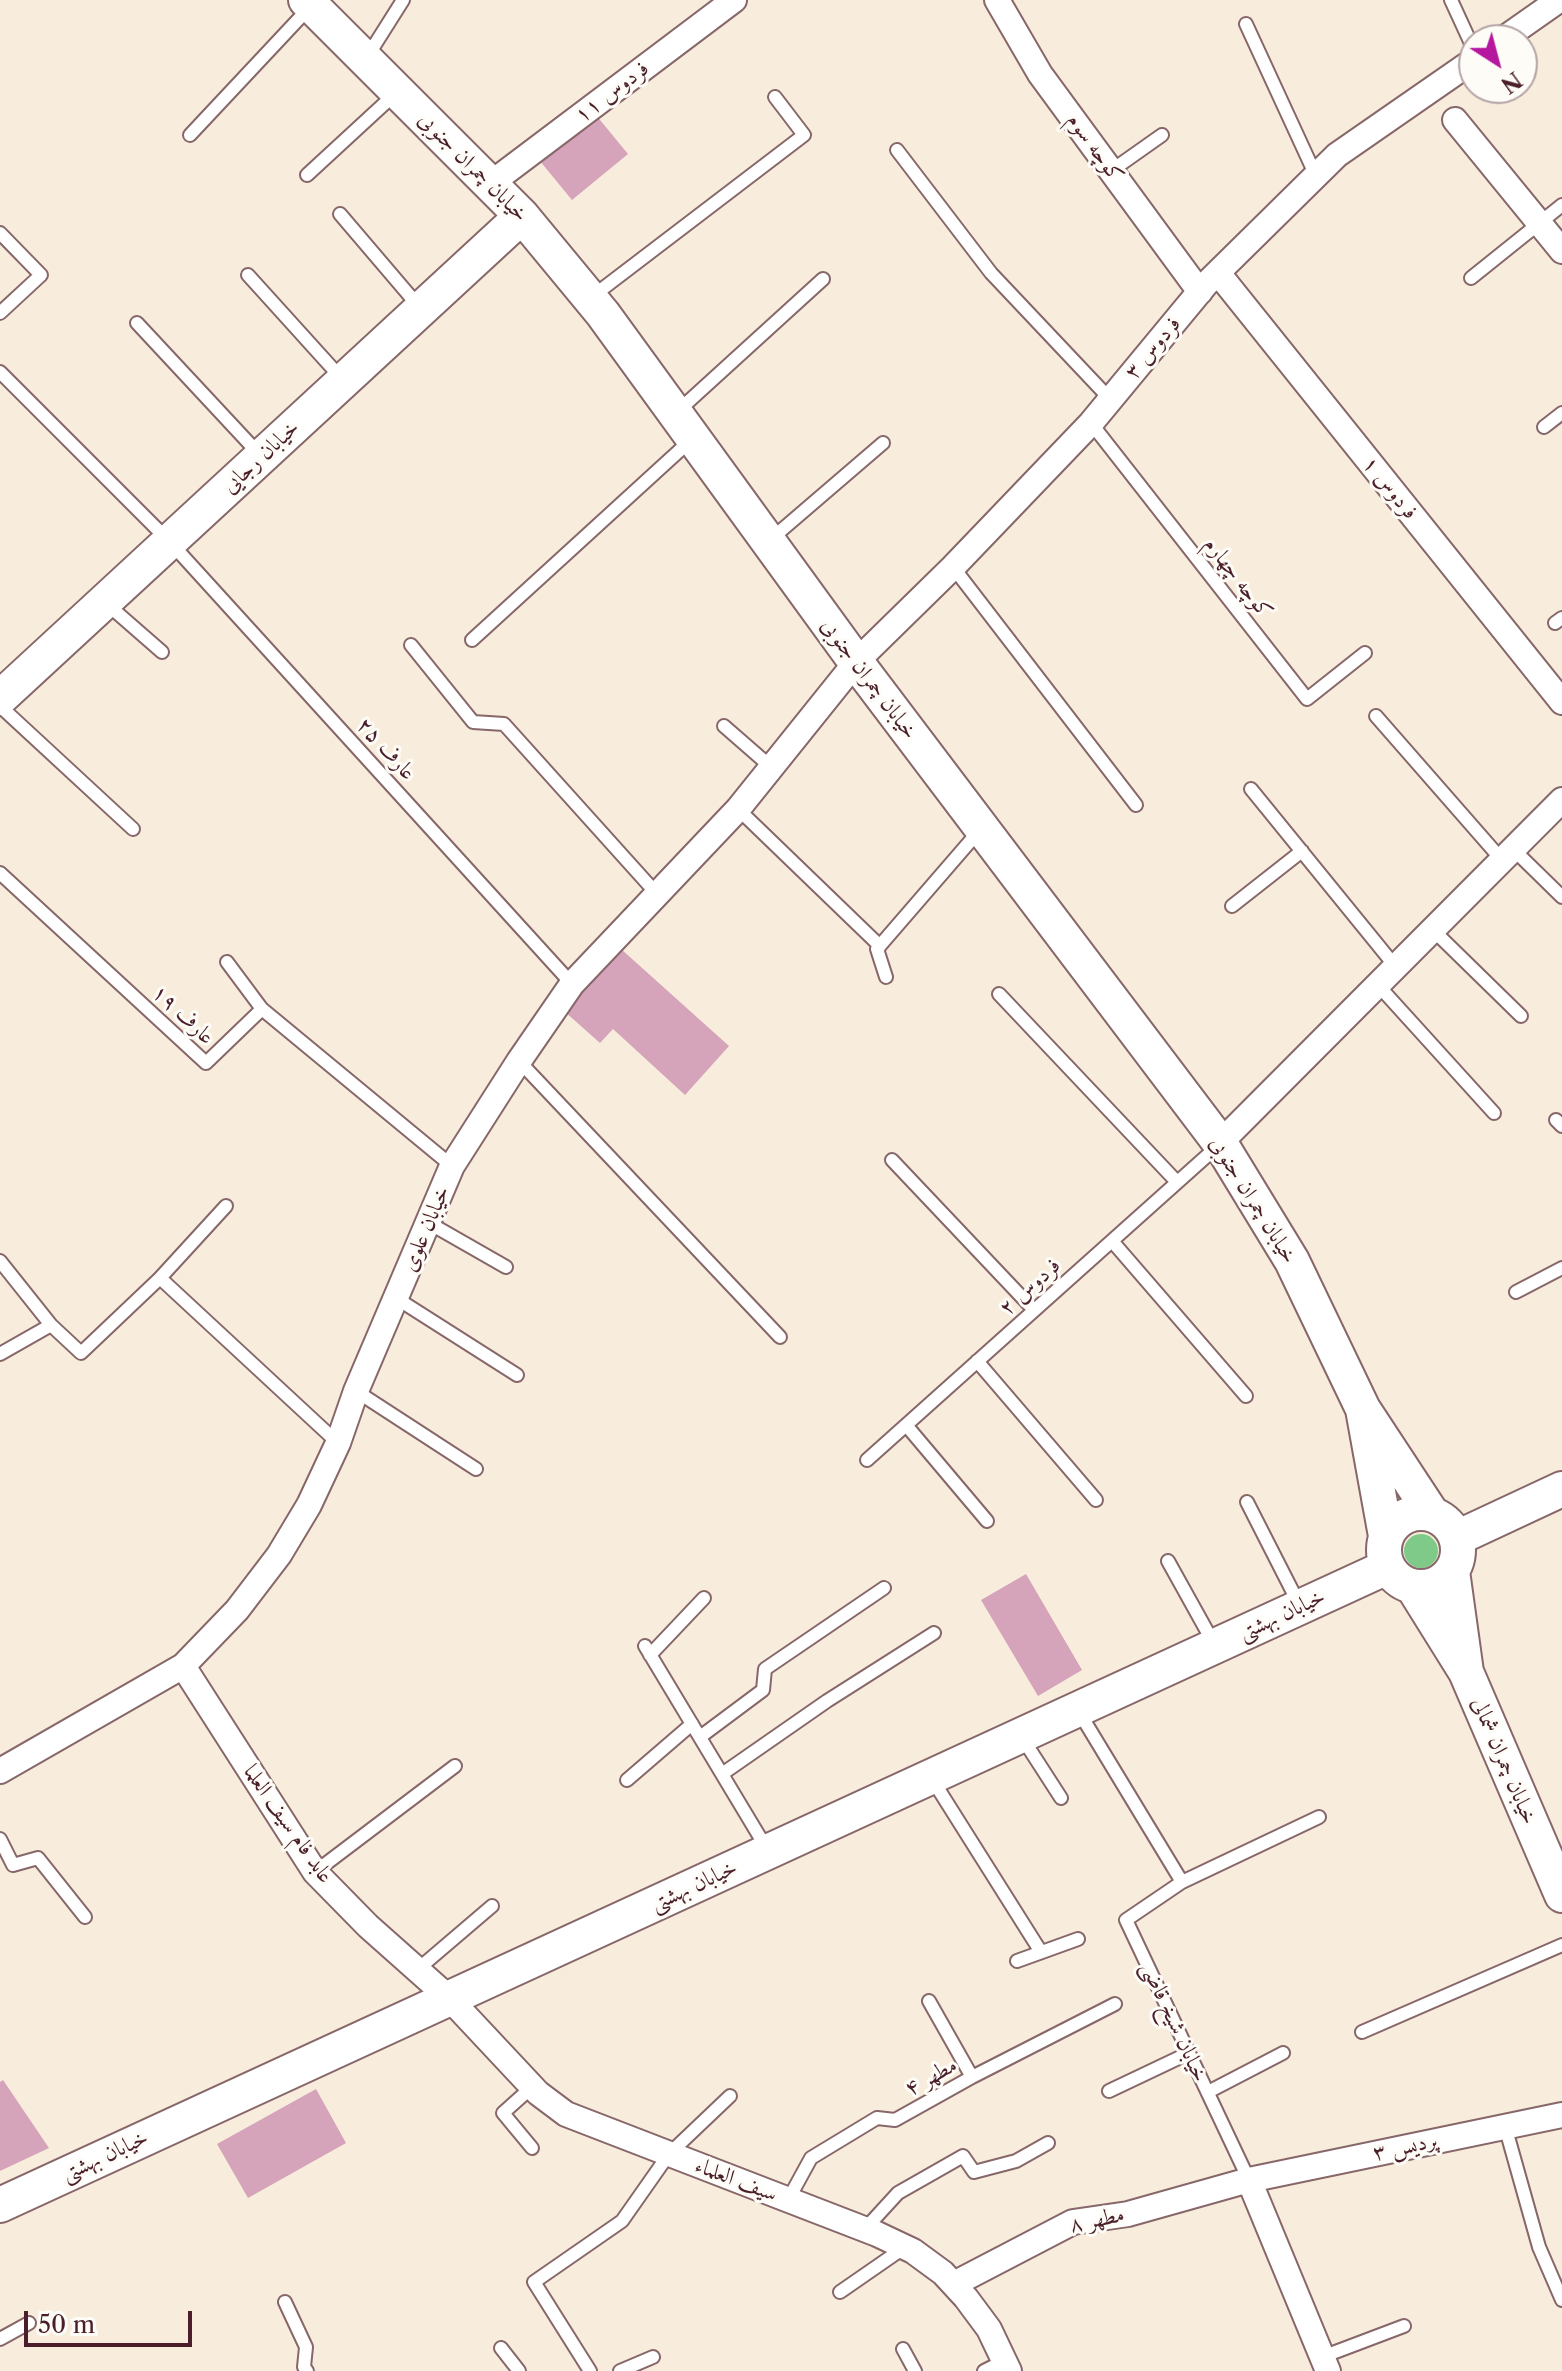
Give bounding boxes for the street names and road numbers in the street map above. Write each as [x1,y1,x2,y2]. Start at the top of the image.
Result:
street label: فردوس ۱۱ [570,56,654,128]
street label: خیابان چمران جنوبی [413,107,533,227]
street label: کوچه سوم [1061,108,1129,188]
street label: فردوس ۳ [1119,311,1187,385]
street label: خیابان رجایی [217,415,305,499]
street label: فردوس ۱ [1357,451,1423,525]
street label: کوچه چهارم [1198,532,1278,624]
street label: خیابان چمران جنوبی [815,613,923,745]
street label: عارف ۲۵ [351,712,421,786]
street label: عارف ۱۹ [146,980,220,1050]
street label: خیابان چمران جنوبی [1203,1132,1303,1268]
street label: خیابان علوی [396,1182,456,1276]
street label: فردوس ۲ [994,1253,1066,1321]
street label: خیابان بهشتی [1234,1583,1330,1647]
street label: خیابان چمران شمالی [1465,1693,1543,1829]
street label: عابد فام سیف العلما [237,1759,339,1889]
street label: خیابان بهشتی [646,1854,742,1918]
street label: خیابان شیخ قاضی [1135,1958,1213,2086]
street label: مطهر ۴ [900,2052,962,2102]
street label: خیابان بهشتی [57,2124,153,2188]
street label: پردیس ۳ [1370,2127,1440,2167]
street label: سیف العلماء [691,2152,781,2208]
street label: مطهر ۸ [1067,2201,1127,2239]

